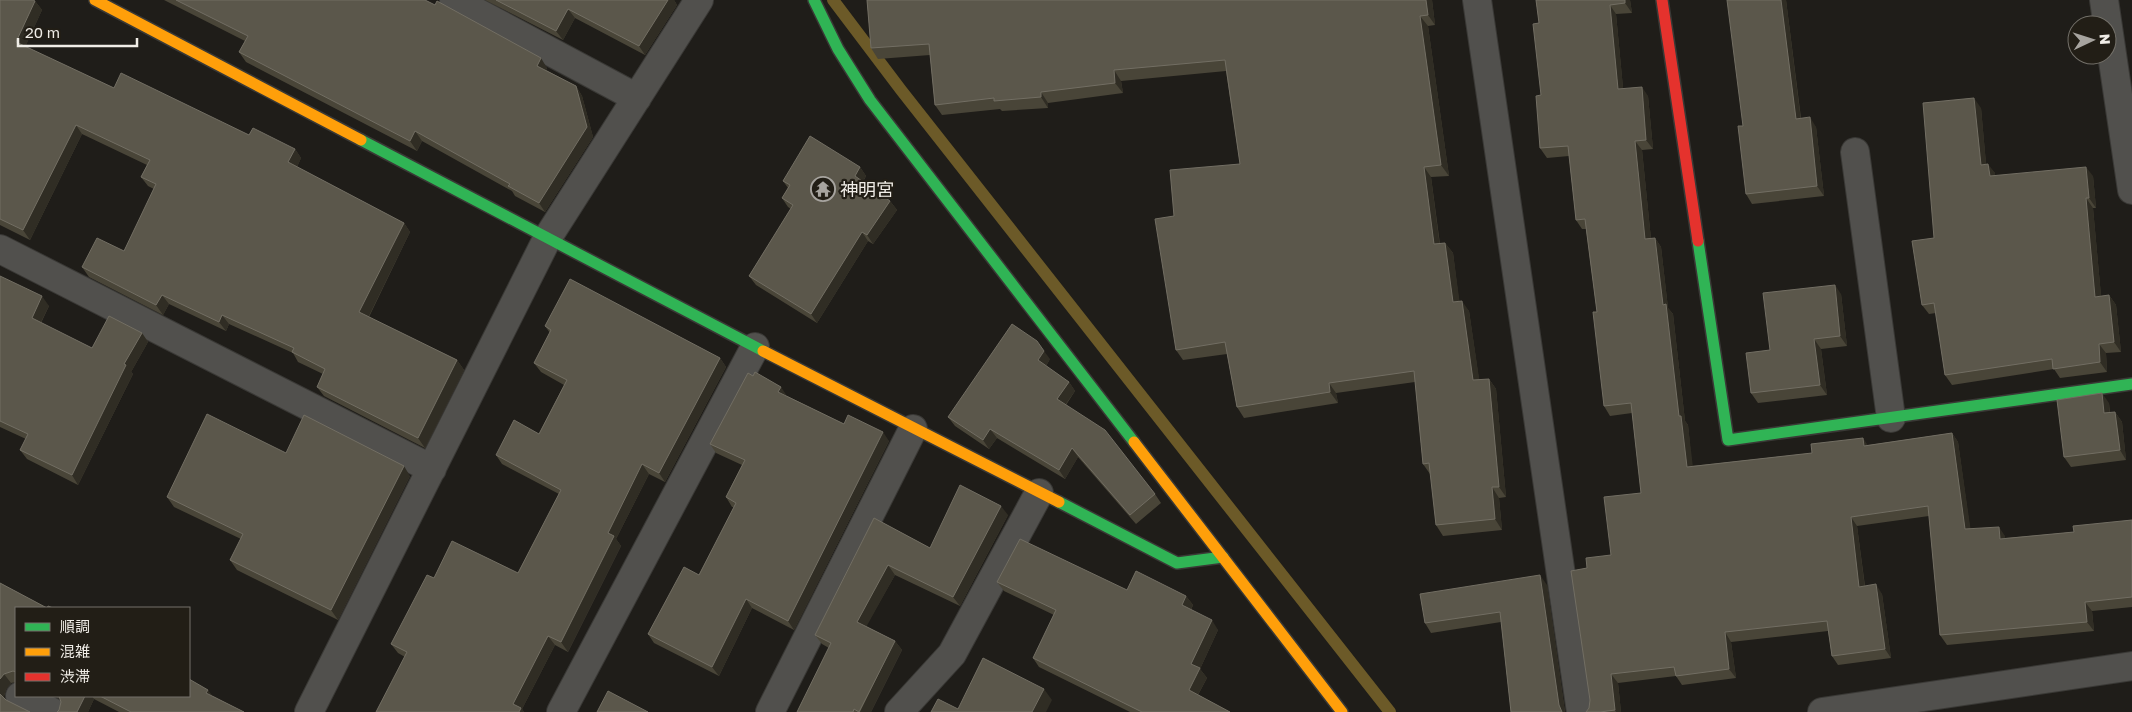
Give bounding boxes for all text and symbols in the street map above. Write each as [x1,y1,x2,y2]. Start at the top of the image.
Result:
scale bar [18,15,136,47]
north arrow [2067,15,2117,65]
text: 20 m [25,23,60,41]
text: N [2097,33,2114,45]
temple icon: 神明宮 [810,176,836,202]
place label: 神明宮 [840,178,894,200]
legend [15,607,190,697]
text: 順調 [60,617,90,635]
text: 混雑 [60,642,90,660]
text: 渋滞 [60,667,90,685]

